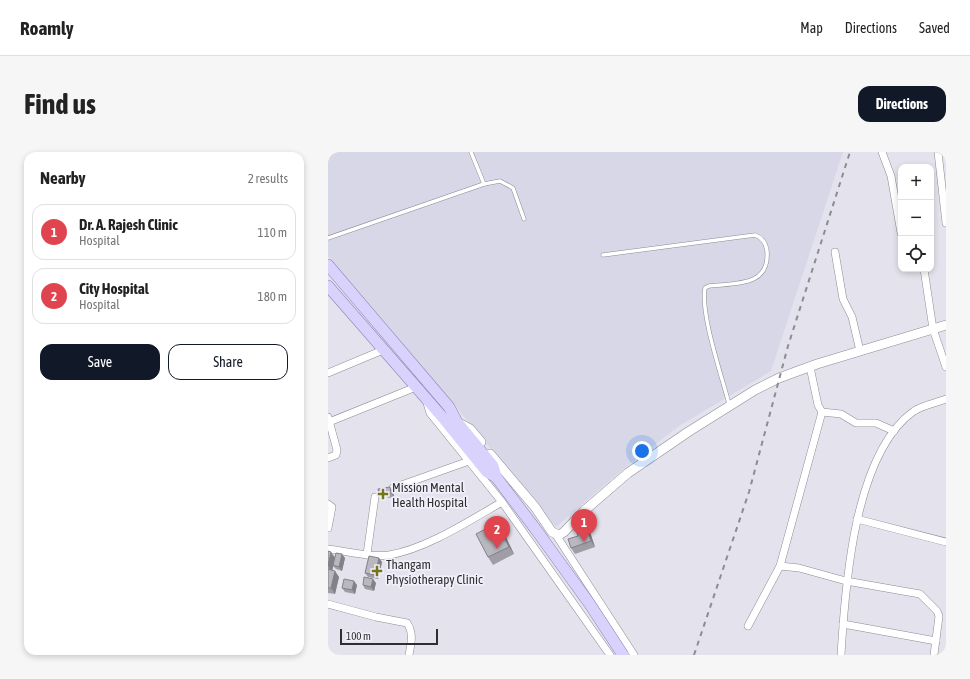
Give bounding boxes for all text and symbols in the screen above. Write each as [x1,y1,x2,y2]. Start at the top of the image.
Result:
text: Roamly [20,17,74,39]
text: Map [800,20,823,36]
text: Directions [845,20,897,36]
text: Saved [919,20,950,36]
button: Directions [858,86,946,122]
text: Find us [24,88,96,120]
map controls [898,164,934,272]
button: + [898,164,934,200]
text: Nearby [40,168,86,188]
text: 2 results [248,171,288,186]
button: − [898,200,934,236]
text: Dr. A. Rajesh Clinic [79,216,178,233]
text: 1 [51,225,57,240]
text: 110 m [258,225,287,240]
text: Hospital [79,233,120,248]
button: locate [898,236,934,272]
text: City Hospital [79,280,149,297]
text: 2 [51,289,57,304]
text: 180 m [258,289,287,304]
text: Hospital [79,297,120,312]
button: Save [40,344,160,380]
button: Share [168,344,288,380]
your location [632,441,652,461]
place label: Mission Mental Health Hospital [392,480,468,510]
marker: Mission Mental Health Hospital [377,488,389,500]
pin: 1 [571,509,597,542]
pin: 2 [484,516,510,549]
place label: Thangam Physiotherapy Clinic [386,557,483,587]
marker: Thangam Physiotherapy Clinic [371,565,383,577]
scale bar [340,627,438,646]
text: 100 m [346,630,371,642]

